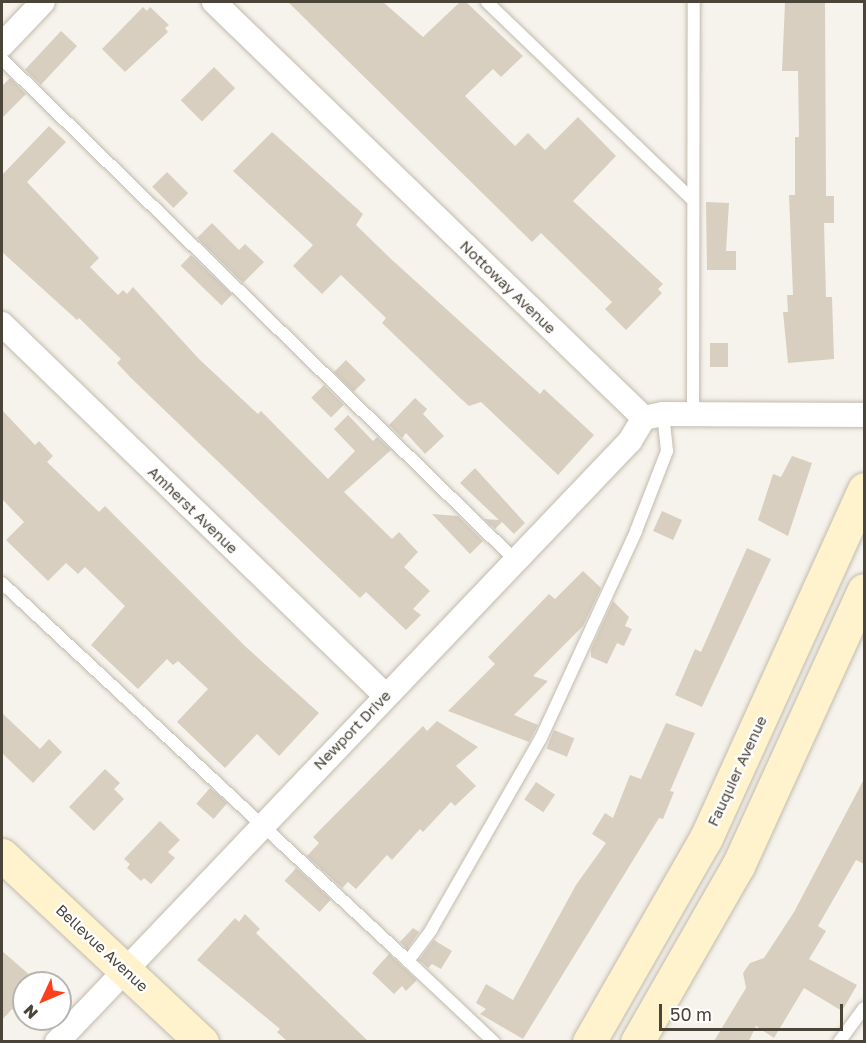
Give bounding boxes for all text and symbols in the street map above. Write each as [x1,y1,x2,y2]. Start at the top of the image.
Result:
street label: Nottoway Avenue [456,237,560,337]
street label: Amherst Avenue [144,463,242,557]
street label: Newport Drive [310,687,394,773]
street label: Fauquier Avenue [704,713,770,829]
street label: Bellevue Avenue [52,901,152,995]
north arrow [12,971,72,1031]
scale bar [662,992,846,1030]
text: N [19,1001,42,1023]
text: 50 m [670,1003,712,1025]

